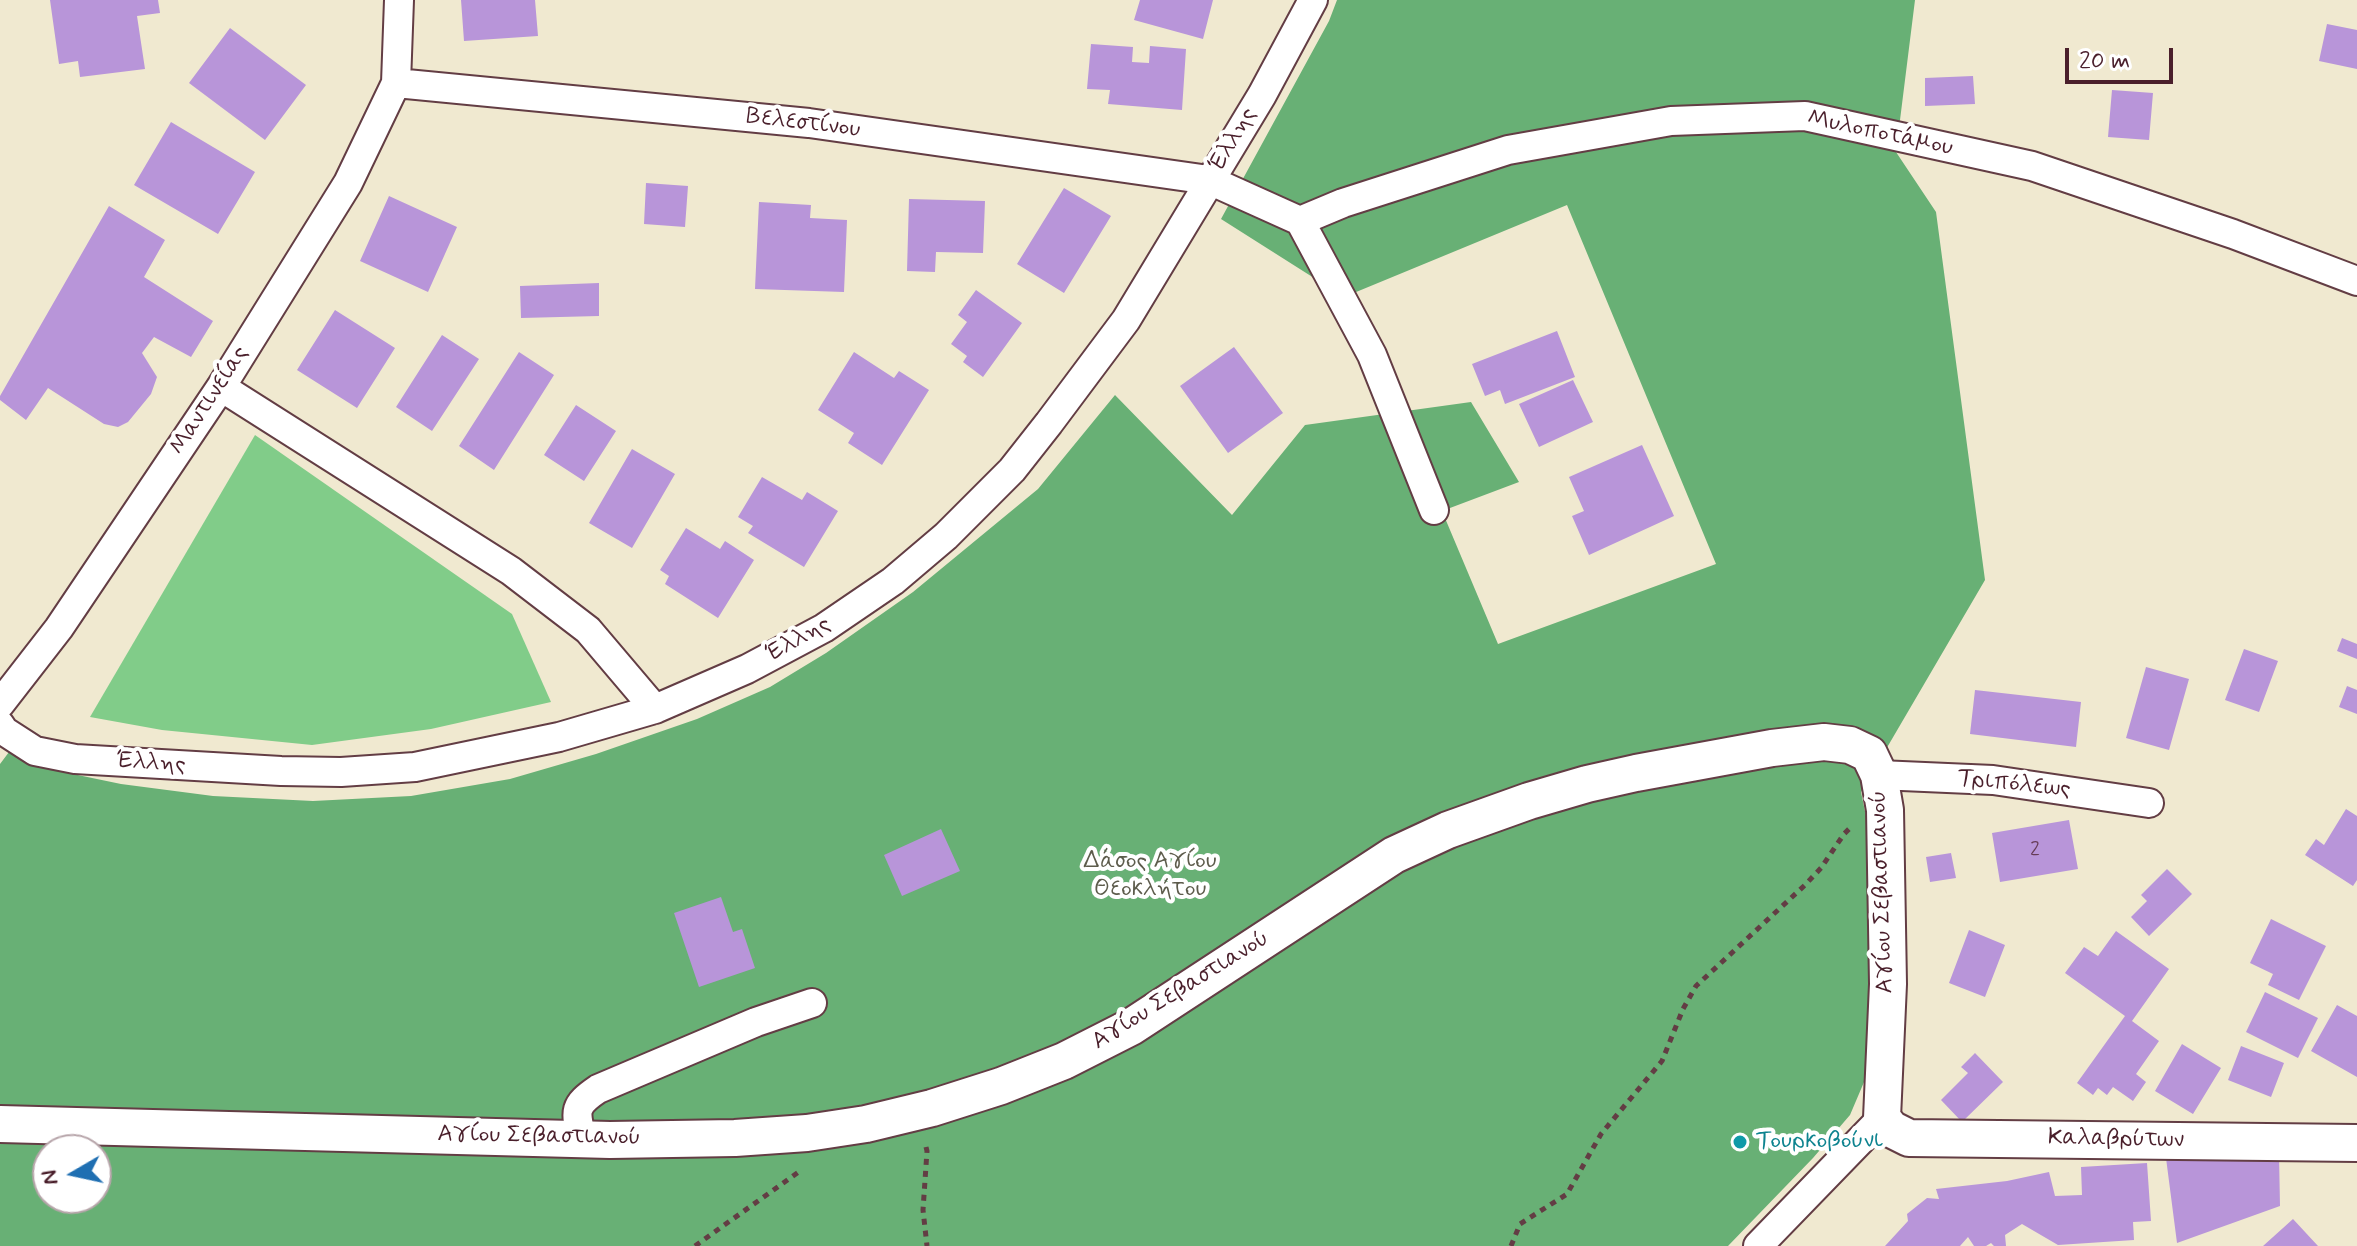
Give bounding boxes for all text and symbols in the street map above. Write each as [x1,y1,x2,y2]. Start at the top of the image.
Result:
scale bar [2069,32,2177,82]
text: 20 m [2079,46,2130,77]
street label: Βελεστίνου [744,103,862,145]
street label: Έλλης [1204,103,1264,177]
street label: Μυλοποτάμου [1805,105,1955,163]
street label: Μαντινείας [164,341,256,461]
street label: Έλλης [762,611,836,669]
street label: Έλλης [115,747,187,781]
street label: Τριπόλεως [1956,765,2072,805]
street label: Αγίου Σεβαστιανού [1865,790,1901,994]
house number: 2 [2030,839,2040,863]
park label: Δάσος Αγίου Θεοκλήτου [1084,848,1216,904]
street label: Αγίου Σεβαστιανού [1087,925,1275,1057]
street label: Αγίου Σεβαστιανού [437,1121,641,1153]
street label: Καλαβρύτων [2048,1124,2184,1156]
place label: Τουρκοβούνι [1756,1128,1883,1156]
marker: Τουρκοβούνι [1731,1133,1749,1151]
north arrow [32,1134,112,1214]
text: N [35,1168,65,1187]

